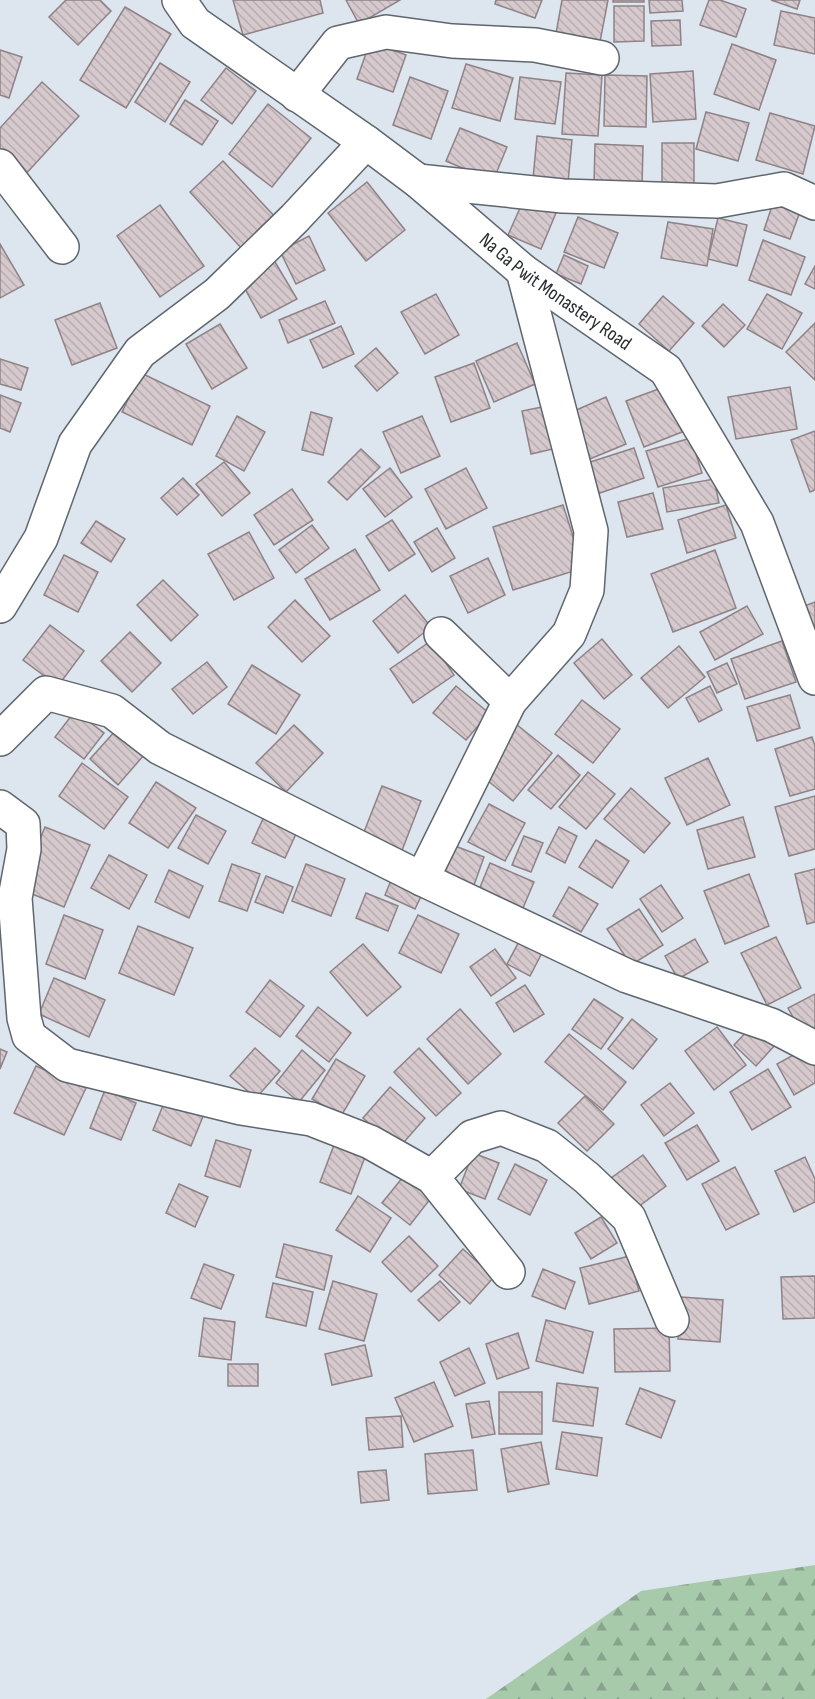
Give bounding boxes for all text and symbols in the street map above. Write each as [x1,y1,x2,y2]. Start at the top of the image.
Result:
street label: Na Ga Pwit Monastery Road [474,228,636,356]

